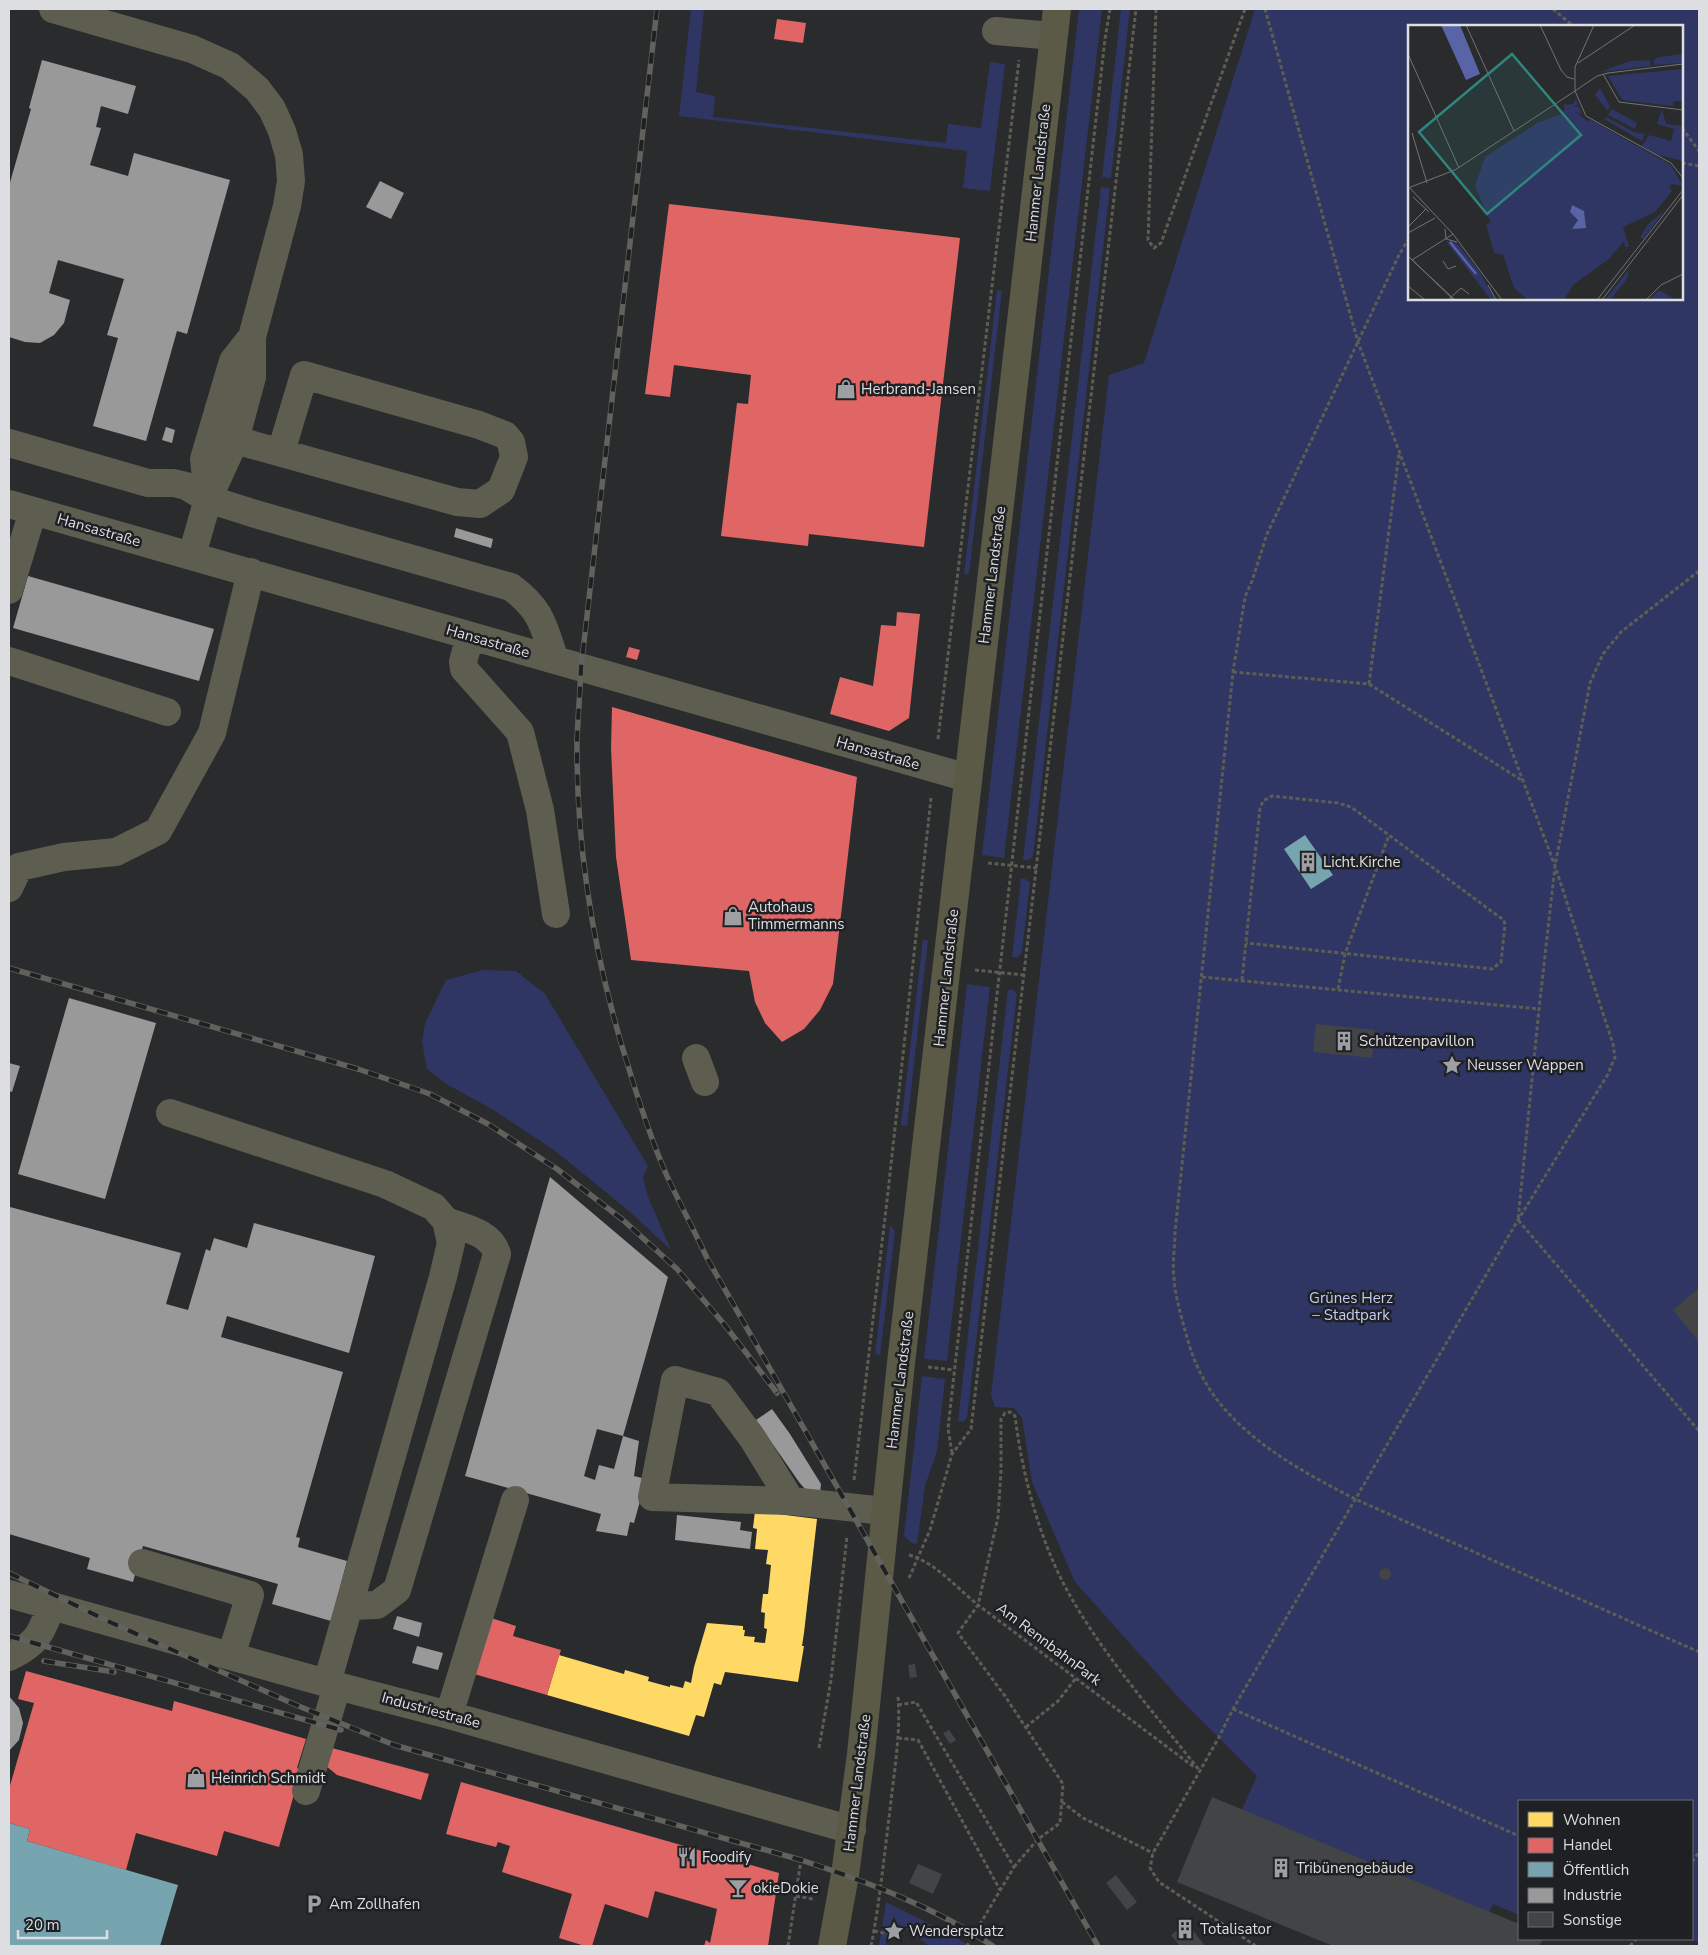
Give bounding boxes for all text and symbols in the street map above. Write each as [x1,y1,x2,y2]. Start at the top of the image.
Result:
inset map [1408,25,1683,300]
street label: Hammer Landstraße [1021,103,1055,243]
shop icon: Herbrand-Jansen [835,378,857,400]
place label: Herbrand-Jansen [861,379,976,399]
street label: Hammer Landstraße [974,505,1010,645]
street label: Hansastraße [55,509,143,551]
street label: Hansastraße [444,620,532,662]
street label: Hansastraße [834,732,922,774]
building icon: Licht.Kirche [1297,851,1319,873]
place label: Licht.Kirche [1323,852,1401,872]
place label: Autohaus Timmermanns [748,897,845,934]
shop icon: Autohaus Timmermanns [722,905,744,927]
street label: Hammer Landstraße [929,908,963,1048]
building icon: Schützenpavillon [1333,1030,1355,1052]
place label: Schützenpavillon [1359,1031,1474,1051]
place icon: Neusser Wappen [1441,1054,1463,1076]
place label: Neusser Wappen [1467,1055,1584,1075]
park label: Grünes Herz – Stadtpark [1309,1288,1393,1325]
street label: Hammer Landstraße [882,1310,918,1450]
street label: Am RennbahnPark [993,1598,1106,1690]
street label: Industriestraße [379,1687,483,1733]
street label: Hammer Landstraße [839,1713,875,1853]
shop icon: Heinrich Schmidt [185,1767,207,1789]
place label: Heinrich Schmidt [211,1768,326,1788]
legend [1518,1800,1693,1940]
text: Wohnen [1563,1810,1621,1830]
text: Handel [1563,1835,1613,1855]
restaurant icon: Foodify [676,1846,698,1868]
place label: Foodify [702,1847,752,1867]
building icon: Tribünengebäude [1270,1857,1292,1879]
place label: Tribünengebäude [1296,1858,1414,1878]
text: Öffentlich [1563,1860,1629,1880]
bar icon: okieDokie [727,1877,749,1899]
place label: okieDokie [753,1878,819,1898]
text: Industrie [1563,1885,1622,1905]
parking icon: Am Zollhafen [303,1893,325,1915]
place label: Am Zollhafen [329,1894,420,1914]
scale bar [18,1908,106,1940]
text: Sonstige [1563,1910,1622,1930]
text: 20 m [25,1915,60,1935]
building icon: Totalisator [1174,1918,1196,1940]
place label: Totalisator [1200,1919,1272,1939]
place icon: Wendersplatz [883,1920,905,1942]
place label: Wendersplatz [909,1921,1004,1941]

